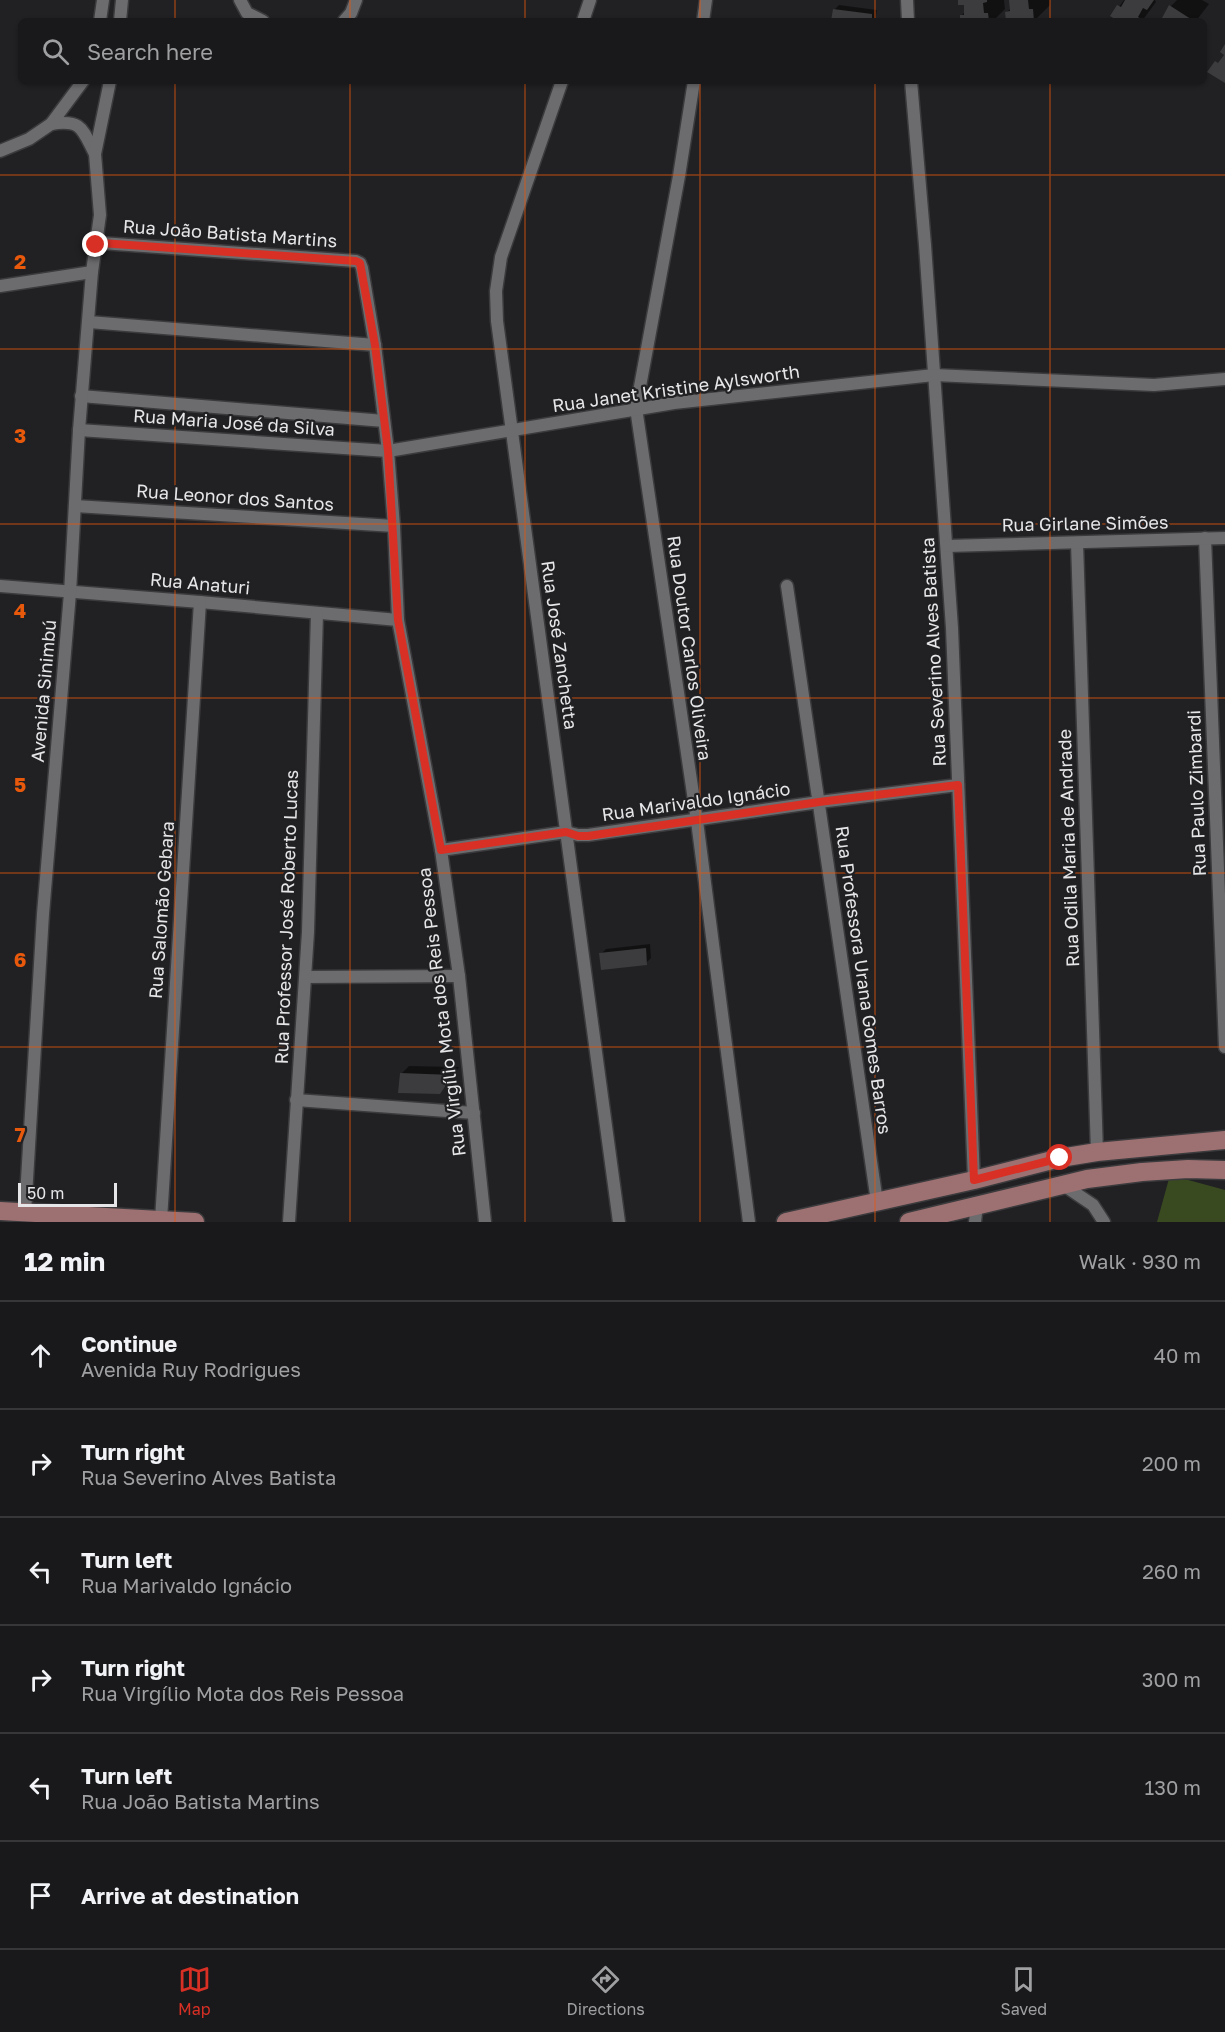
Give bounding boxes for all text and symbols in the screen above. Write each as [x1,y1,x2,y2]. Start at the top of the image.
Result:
search box [18,18,1207,84]
icon: search [39,35,72,68]
text: Search here [87,38,213,65]
street label: Rua João Batista Martins [122,215,338,251]
route end [82,231,108,257]
text: 2 [14,249,26,273]
street label: Rua Janet Kristine Aylsworth [551,360,801,416]
street label: Rua Maria José da Silva [133,404,336,440]
text: 3 [14,423,26,447]
street label: Rua Leonor dos Santos [135,479,335,515]
street label: Rua Girlane Simões [1001,511,1169,535]
street label: Rua Doutor Carlos Oliveira [663,534,717,762]
street label: Rua Severino Alves Batista [916,537,950,767]
street label: Rua José Zanchetta [537,559,583,731]
street label: Rua Anaturi [149,568,251,598]
text: 4 [14,598,26,622]
street label: Avenida Sinimbú [26,619,60,763]
street label: Rua Paulo Zimbardi [1182,709,1210,877]
street label: Rua Odila Maria de Andrade [1053,729,1083,967]
street label: Rua Professor José Roberto Lucas [270,769,302,1065]
text: 5 [14,772,26,796]
street label: Rua Marivaldo Ignácio [600,777,791,825]
street label: Rua Salomão Gebara [144,820,178,1000]
street label: Rua Professora Urana Gomes Barros [831,824,897,1135]
street label: Rua Virgílio Mota dos Reis Pessoa [412,866,470,1158]
text: 6 [14,947,26,971]
text: 7 [15,1122,26,1146]
route start [1046,1144,1072,1170]
scale bar [18,1180,117,1208]
text: 50 m [27,1183,64,1203]
text: 12 min [24,1246,105,1277]
text: Walk · 930 m [1079,1249,1201,1273]
text: Continue [81,1330,177,1357]
icon: ahead [24,1339,57,1372]
text: 40 m [1154,1343,1201,1367]
text: Avenida Ruy Rodrigues [81,1357,301,1381]
text: Turn right [81,1438,185,1465]
icon: right [24,1447,57,1480]
text: 200 m [1142,1451,1201,1475]
text: Rua Severino Alves Batista [81,1465,336,1489]
text: Turn left [81,1546,172,1573]
icon: left [24,1555,57,1588]
text: 260 m [1142,1559,1201,1583]
text: Rua Marivaldo Ignácio [81,1573,292,1597]
text: Turn right [81,1654,185,1681]
icon: right [24,1663,57,1696]
text: 300 m [1142,1667,1201,1691]
text: Rua Virgílio Mota dos Reis Pessoa [81,1681,404,1705]
text: Turn left [81,1762,172,1789]
icon: left [24,1771,57,1804]
text: 130 m [1145,1775,1201,1799]
text: Rua João Batista Martins [81,1789,320,1813]
icon: arrive [24,1879,57,1912]
text: Arrive at destination [81,1882,299,1909]
tab: Map [178,1963,211,2019]
tab: Directions [567,1963,645,2019]
tab: Saved [1000,1963,1047,2019]

